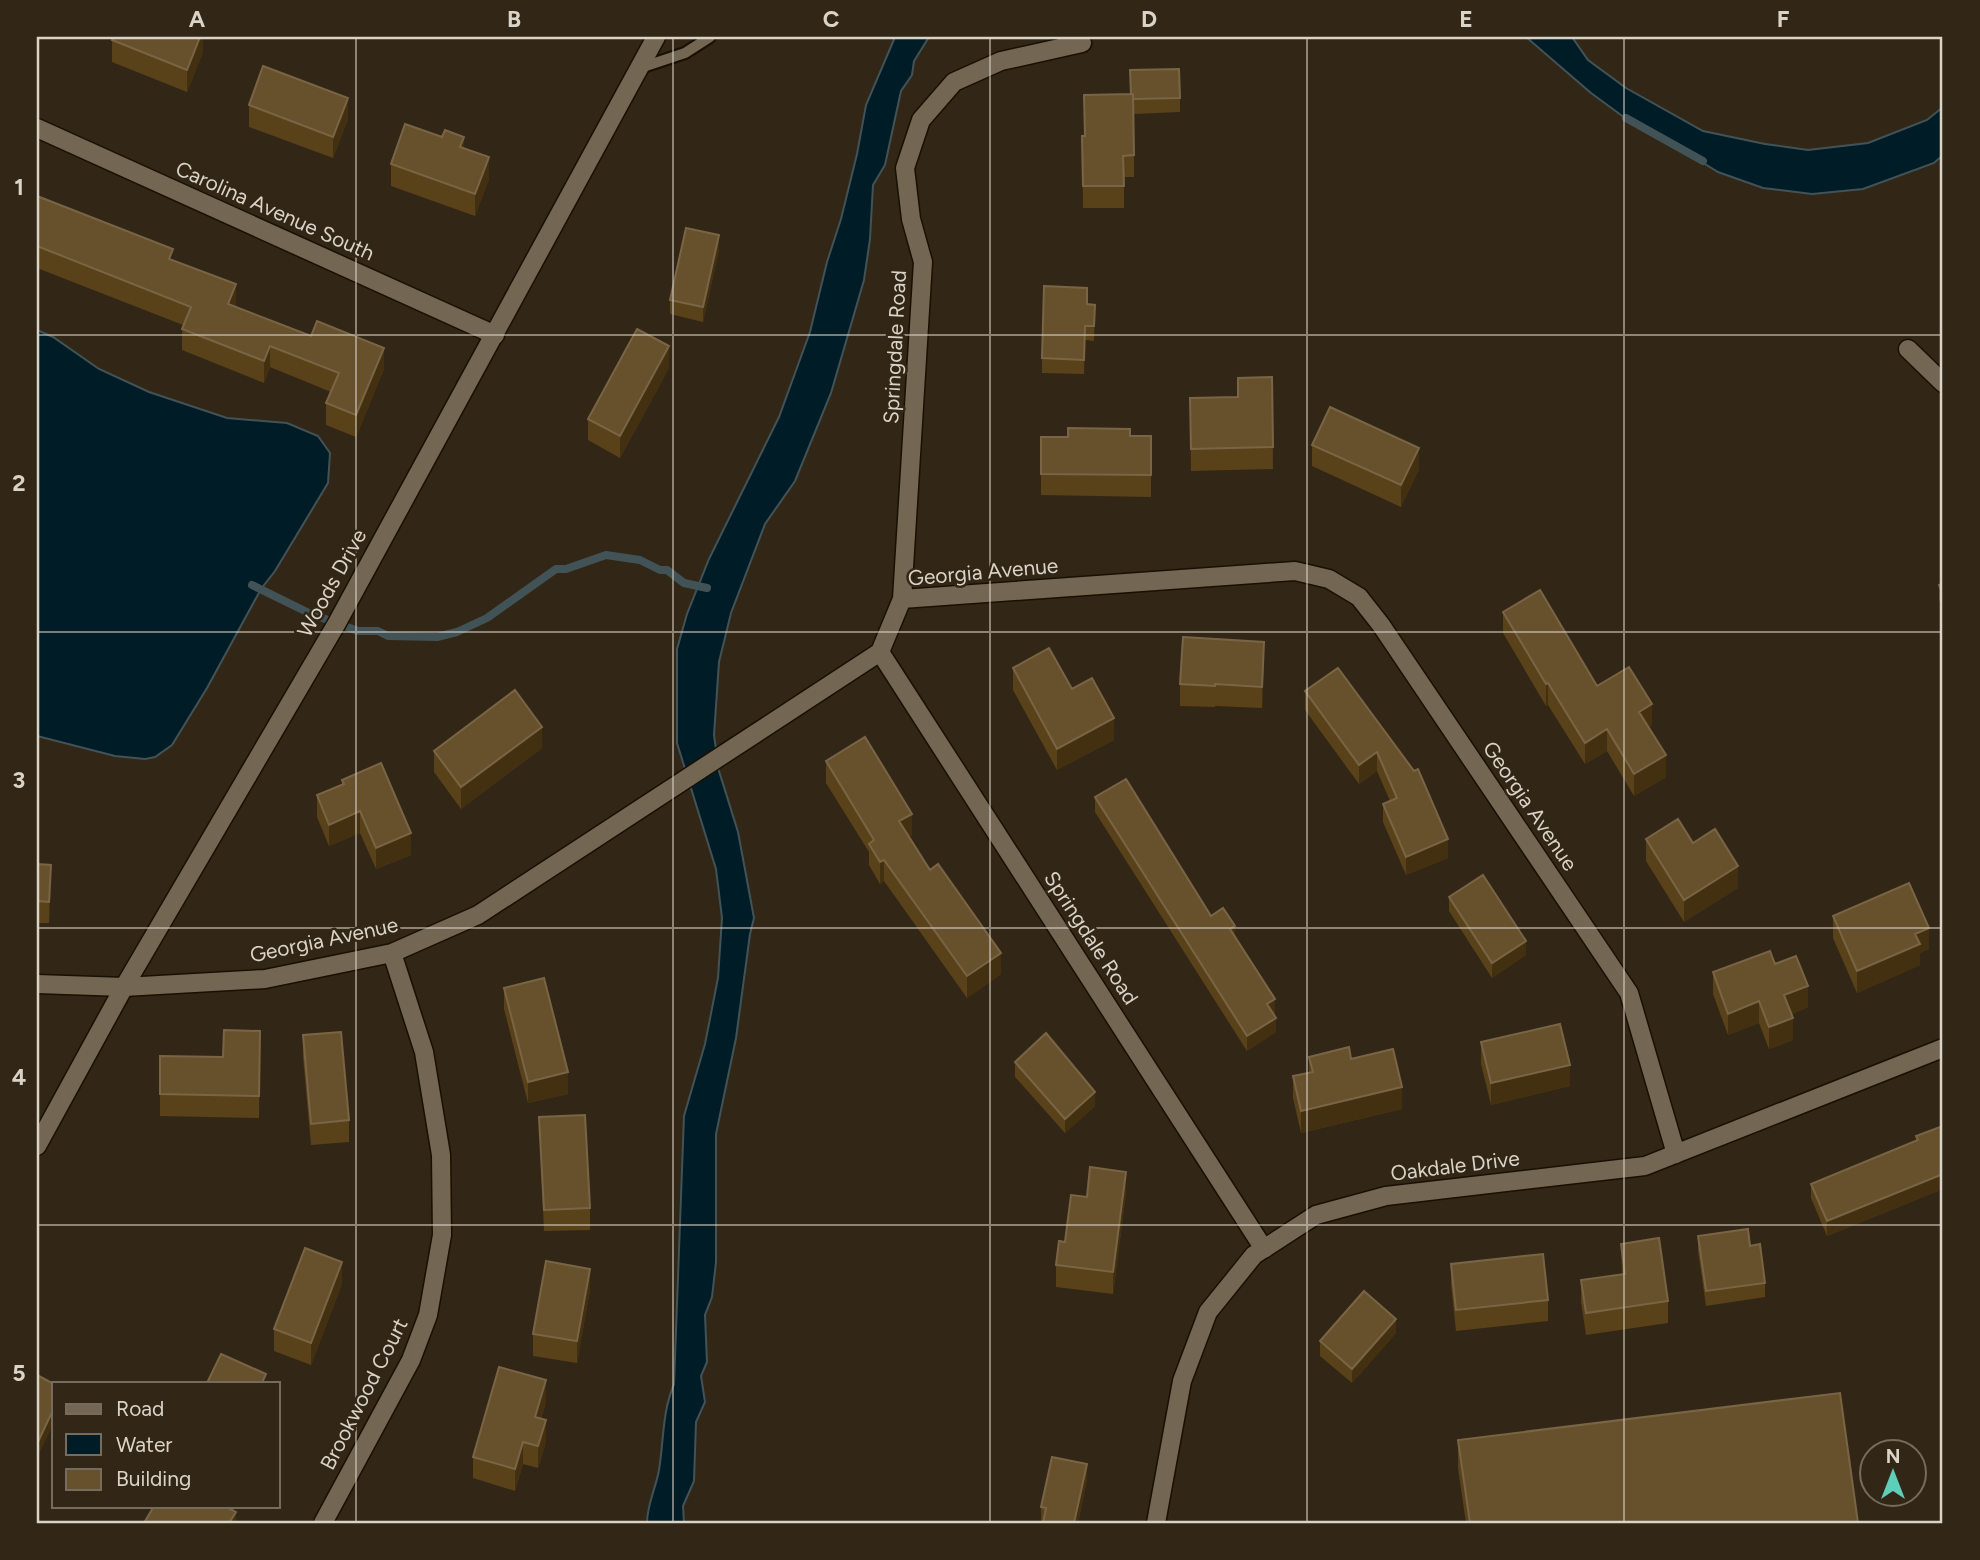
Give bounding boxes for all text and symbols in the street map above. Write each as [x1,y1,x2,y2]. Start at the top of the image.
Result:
text: A [189,5,206,33]
text: B [507,5,521,33]
text: C [823,5,840,33]
text: D [1141,5,1157,33]
text: E [1459,5,1473,33]
text: F [1777,5,1790,33]
street label: Carolina Avenue South [172,155,378,266]
text: 1 [14,173,24,201]
street label: Springdale Road [878,269,911,424]
text: 2 [12,469,26,497]
street label: Woods Drive [292,524,371,641]
street label: Georgia Avenue [907,552,1059,591]
street label: Georgia Avenue [1478,736,1583,875]
text: 3 [13,766,25,794]
street label: Springdale Road [1039,866,1144,1009]
street label: Georgia Avenue [248,912,400,967]
text: 4 [12,1063,26,1091]
street label: Oakdale Drive [1389,1145,1521,1186]
street label: Brookwood Court [315,1314,413,1474]
text: 5 [12,1359,26,1387]
legend [52,1382,280,1508]
text: Road [116,1396,164,1421]
text: Water [116,1432,172,1457]
north arrow [1857,1438,1927,1508]
text: N [1886,1445,1900,1468]
text: Building [116,1466,191,1491]

